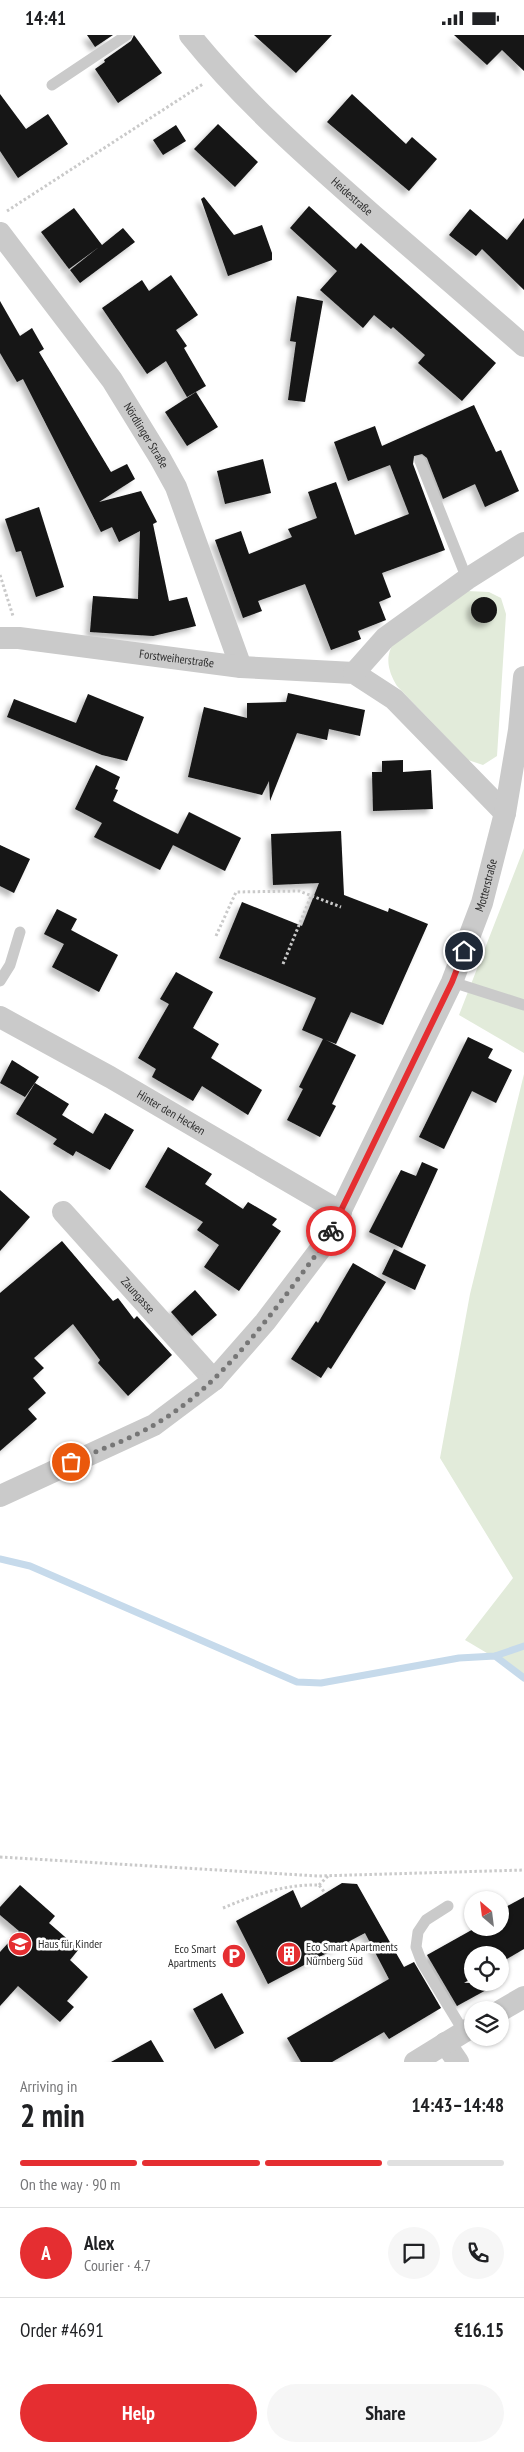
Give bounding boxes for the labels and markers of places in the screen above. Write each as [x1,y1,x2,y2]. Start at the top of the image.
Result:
pin [443,930,485,972]
pin [50,1441,92,1483]
school or university icon: Haus für Kinder [7,1931,33,1957]
place label: Haus für Kinder [38,1936,103,1951]
place label: Eco Smart Apartments Nürnberg Süd [306,1939,398,1968]
place label: Eco Smart Apartments [168,1941,217,1970]
building icon: Eco Smart Apartments Nürnberg Süd [276,1941,302,1967]
parking icon: Eco Smart Apartments [221,1943,247,1969]

